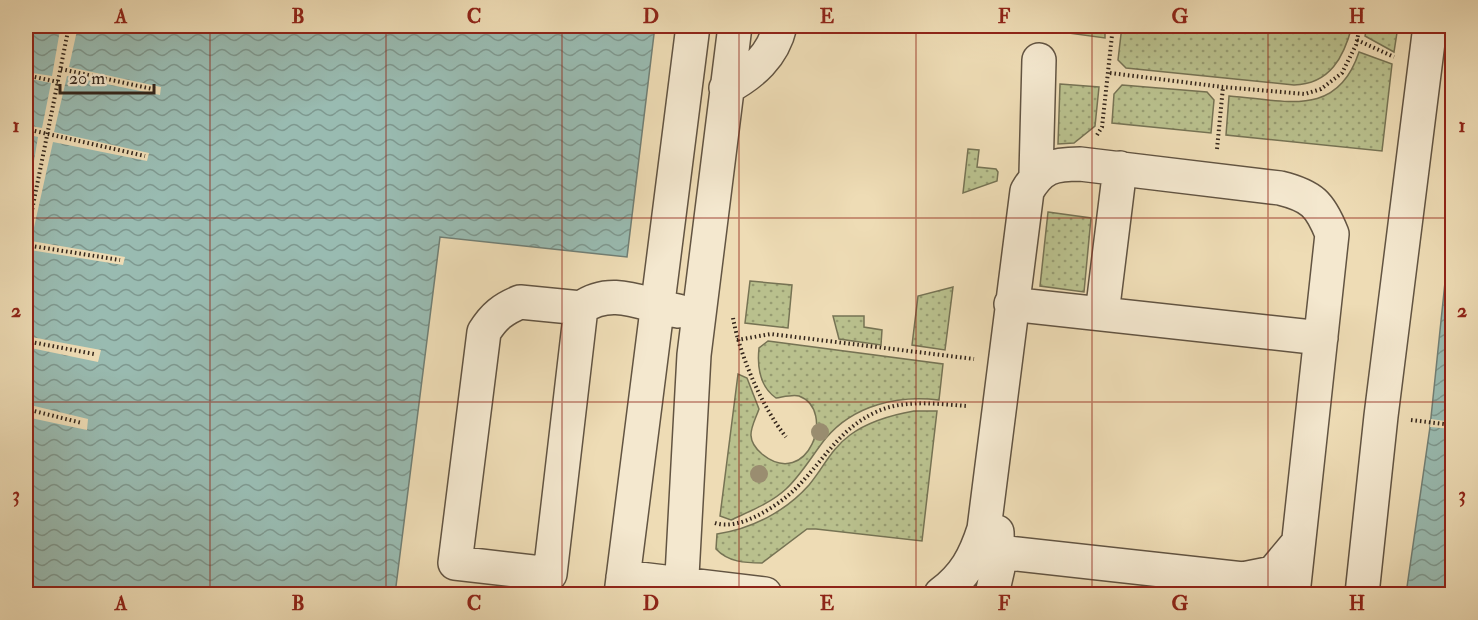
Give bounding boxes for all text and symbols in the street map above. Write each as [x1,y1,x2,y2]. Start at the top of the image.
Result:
text: A [114,4,128,29]
text: B [291,4,305,29]
text: C [467,4,481,29]
text: D [643,4,659,29]
text: E [820,4,835,29]
text: F [998,4,1011,29]
text: G [1172,4,1189,29]
text: H [1349,4,1365,29]
scale bar [60,57,154,95]
text: 20 m [69,67,105,90]
text: 1 [12,113,20,138]
text: 1 [1458,113,1466,138]
text: 2 [11,298,21,323]
text: 2 [1457,298,1467,323]
text: 3 [12,482,20,507]
text: 3 [1458,482,1466,507]
text: A [114,591,128,616]
text: B [291,591,305,616]
text: C [467,591,481,616]
text: D [643,591,659,616]
text: E [820,591,835,616]
text: F [998,591,1011,616]
text: G [1172,591,1189,616]
text: H [1349,591,1365,616]

